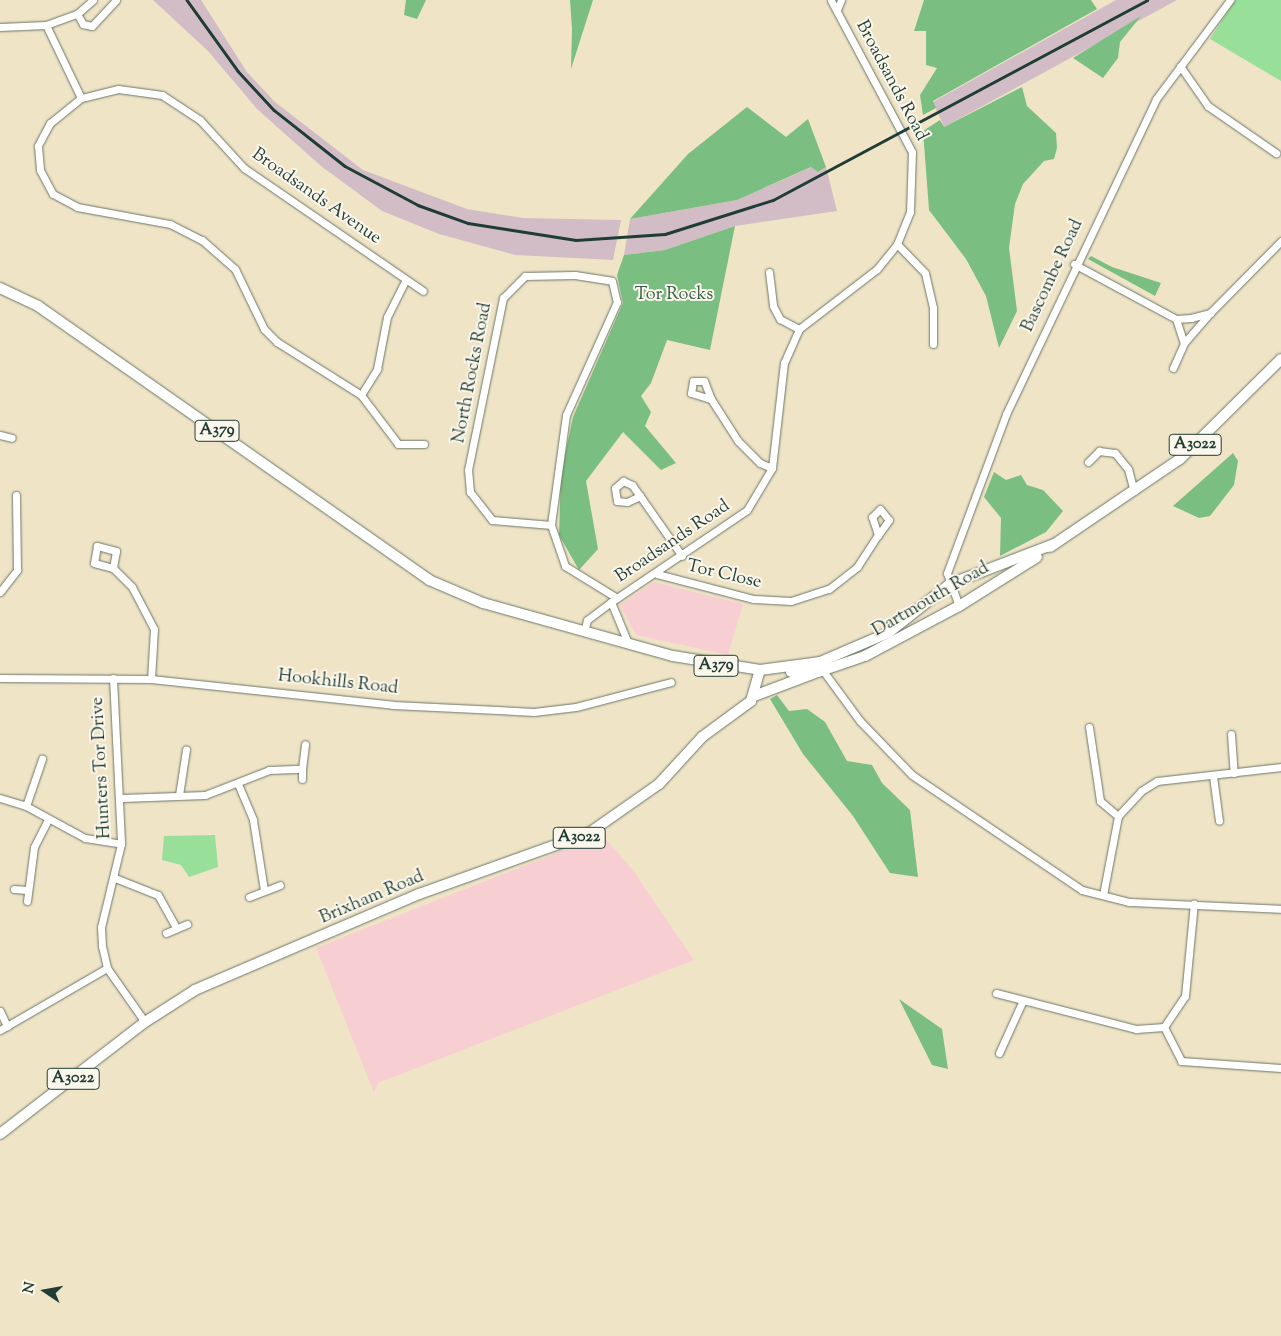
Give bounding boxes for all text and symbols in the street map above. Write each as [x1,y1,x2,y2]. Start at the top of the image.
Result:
street label: Broadsands Road [850,17,932,145]
street label: Broadsands Avenue [247,144,385,250]
street label: Bascombe Road [1017,216,1089,336]
park label: Tor Rocks [635,284,713,306]
street label: North Rocks Road [449,301,497,445]
road number: A379 [194,418,240,444]
road number: A3022 [1168,432,1222,458]
street label: Broadsands Road [612,496,734,588]
street label: Tor Close [684,556,764,594]
street label: Dartmouth Road [869,558,993,642]
road number: A379 [694,652,738,679]
street label: Hookhills Road [277,666,399,700]
street label: Hunters Tor Drive [87,696,117,840]
road number: A3022 [552,824,606,851]
street label: Brixham Road [317,866,427,930]
road number: A3022 [46,1066,100,1092]
north arrow [20,1266,70,1316]
text: N [19,1280,41,1295]

